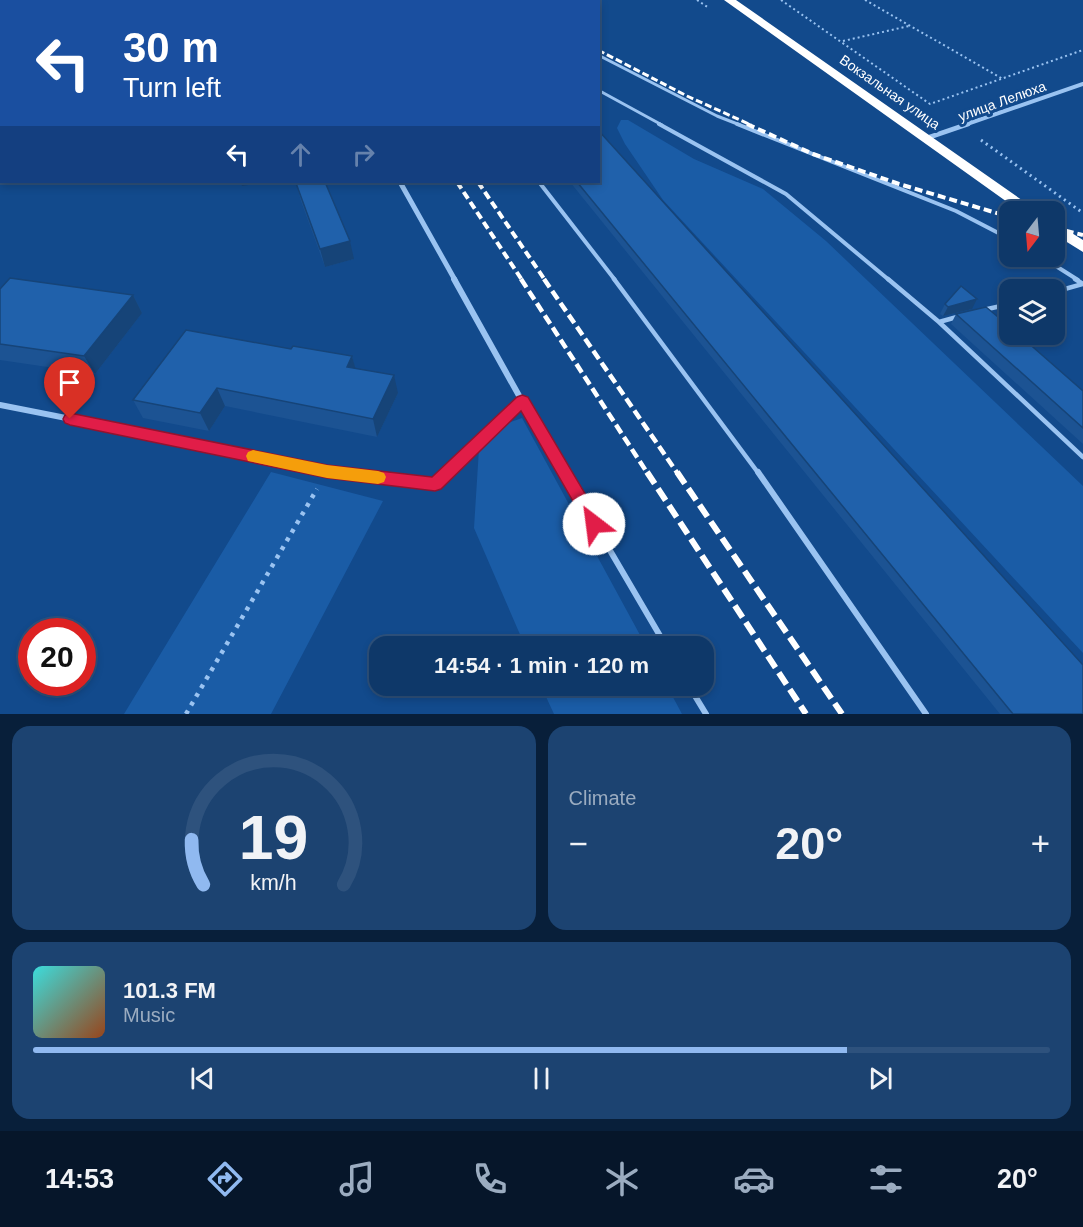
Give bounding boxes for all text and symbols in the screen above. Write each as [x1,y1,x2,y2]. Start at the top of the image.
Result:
icon: left [24,24,102,102]
text: 30 m [123,24,219,71]
street label: Вокзальная улица [837,51,943,133]
text: Turn left [123,73,221,103]
street label: улица Лелюха [956,78,1048,124]
icon: left [221,138,254,171]
icon: ahead [284,138,317,171]
icon: right [347,138,380,171]
north arrow [999,201,1065,267]
map controls [999,201,1065,345]
button: layers [999,279,1065,345]
pin [44,357,95,419]
icon: arrive [53,366,86,399]
position arrow [562,492,626,556]
speed limit sign: 20 [18,618,96,696]
text: 14:54 · 1 min · 120 m [434,653,649,678]
text: Climate [569,787,636,809]
text: 19 [239,803,308,872]
text: 20° [775,818,843,869]
text: − [569,825,588,862]
text: + [1031,825,1050,862]
text: km/h [251,871,297,895]
text: 101.3 FM [123,978,216,1003]
text: Music [123,1004,175,1026]
icon: previous [186,1062,219,1095]
icon: pause [525,1062,558,1095]
icon: next [864,1062,897,1095]
icon: directions [204,1158,246,1200]
icon: music [336,1158,378,1200]
icon: phone [469,1158,511,1200]
icon: climate [601,1158,643,1200]
icon: car [733,1158,775,1200]
icon: filters [865,1158,907,1200]
text: 14:53 [45,1164,114,1194]
text: 20° [997,1164,1038,1194]

